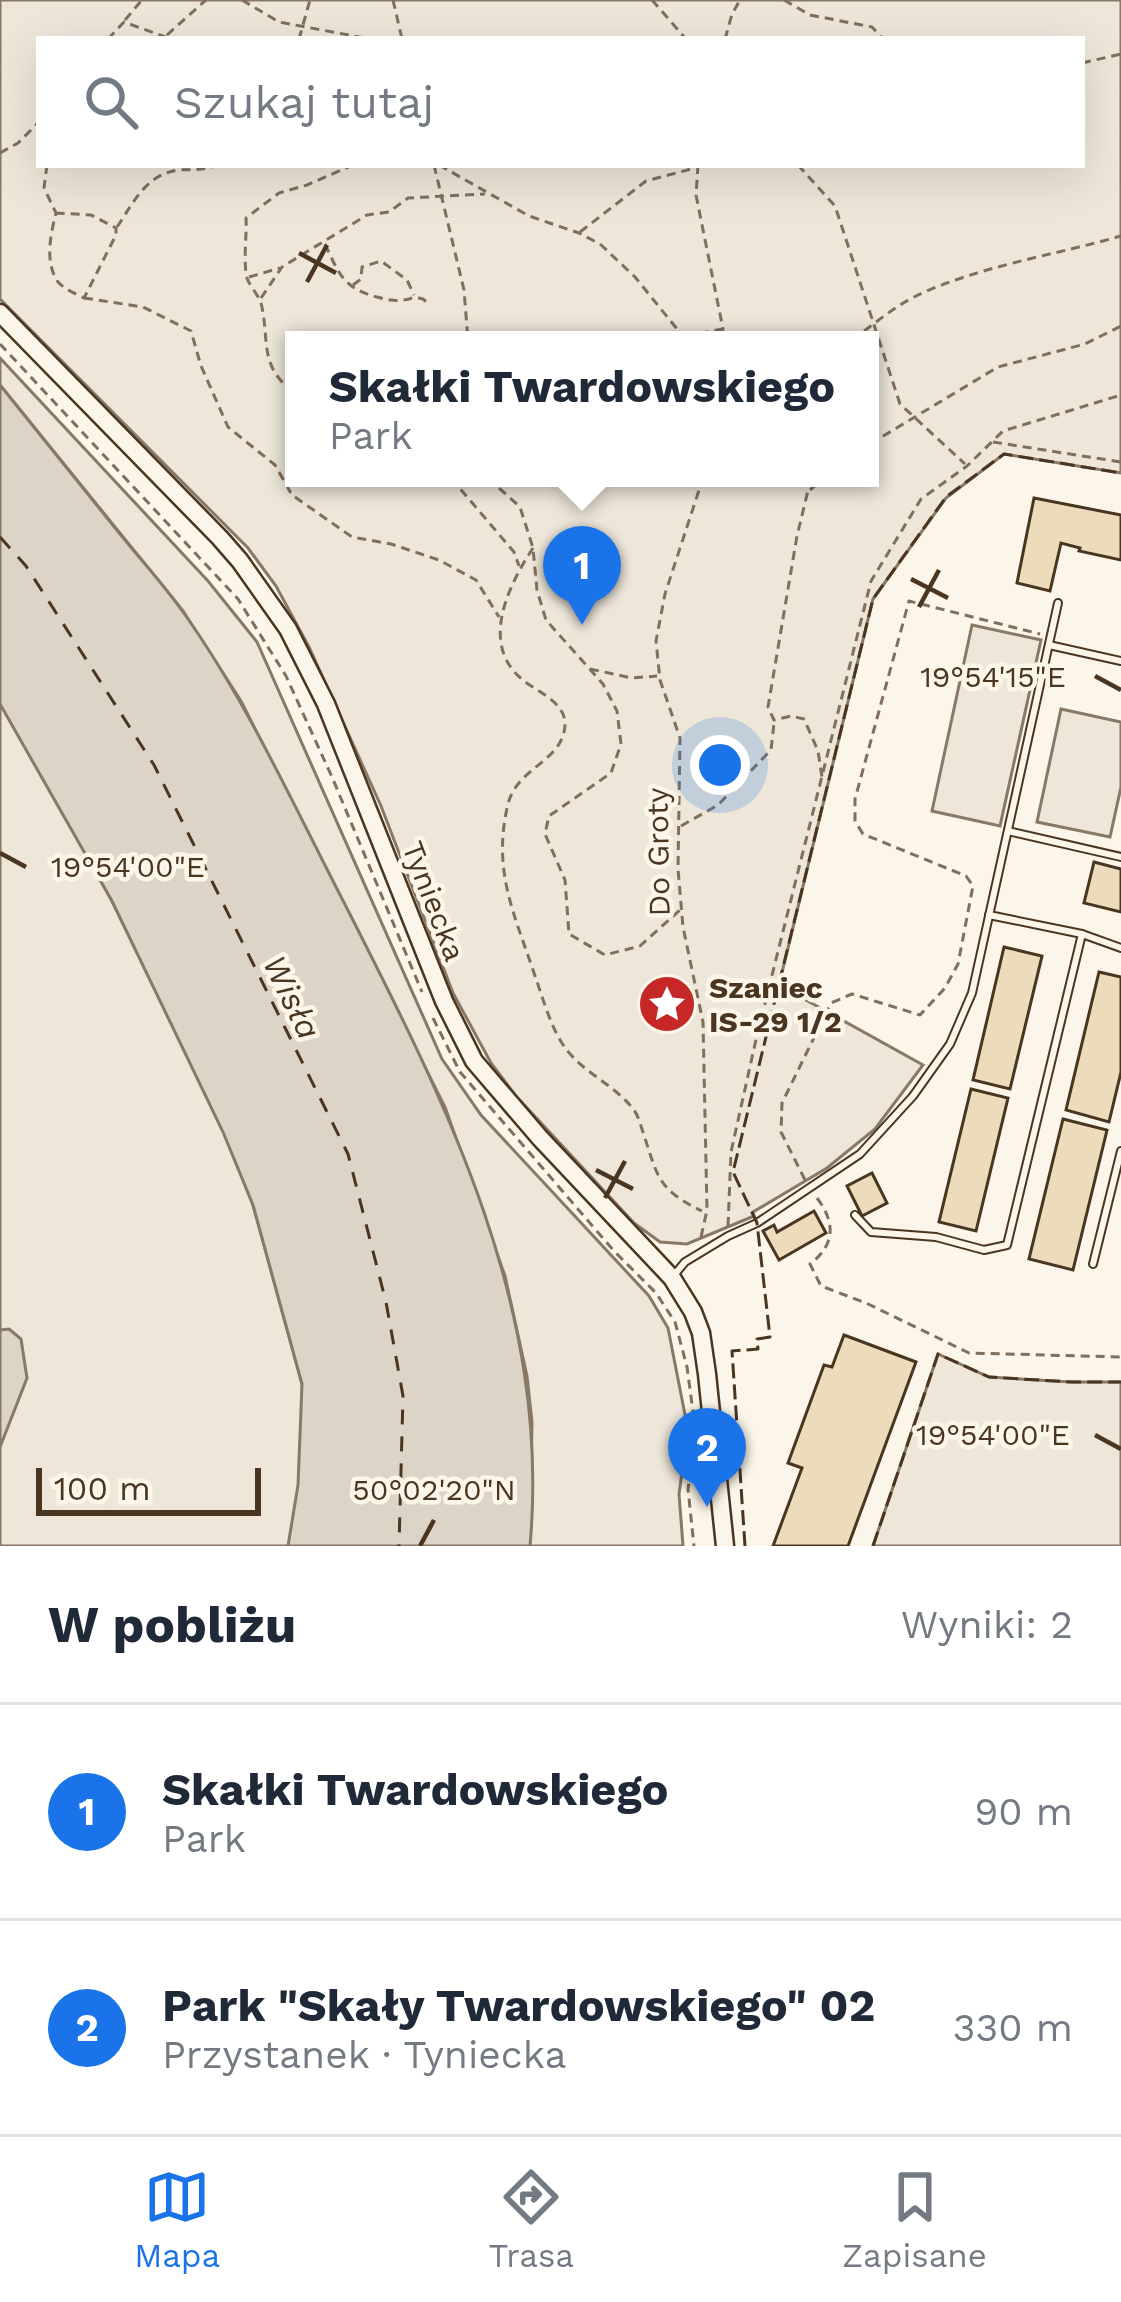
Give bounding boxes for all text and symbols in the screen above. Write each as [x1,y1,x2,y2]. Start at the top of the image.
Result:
search box [36,36,1085,168]
icon: search [78,69,144,135]
text: Szukaj tutaj [174,76,434,129]
popup [285,331,879,487]
text: Skałki Twardowskiego [329,360,835,413]
text: Park [329,413,413,458]
pin: 1 [543,526,621,625]
text: 19°54'15"E [920,659,1066,694]
your location [690,735,750,795]
street label: Do Groty [639,787,677,917]
street label: Tyniecka [395,836,473,966]
text: 19°54'00"E [51,849,205,884]
water label: Wisła [255,949,329,1045]
place label: Szaniec IS-29 1/2 [709,970,842,1039]
place icon: Szaniec IS-29 1/2 [636,973,698,1035]
pin: 2 [668,1408,746,1507]
text: 19°54'00"E [916,1417,1070,1452]
scale bar [36,1462,261,1515]
text: 100 m [54,1469,151,1508]
text: 50°02'20"N [352,1472,516,1507]
text: W pobliżu [48,1595,296,1654]
text: Wyniki: 2 [901,1602,1073,1647]
text: Skałki Twardowskiego [162,1763,669,1816]
text: 1 [79,1789,95,1834]
text: 90 m [974,1789,1073,1834]
text: Park [162,1816,246,1861]
text: Park "Skały Twardowskiego" 02 [162,1979,875,2032]
text: 2 [75,2005,99,2050]
text: 330 m [953,2005,1073,2050]
text: Przystanek · Tyniecka [162,2032,566,2077]
tab: Mapa [134,2164,220,2275]
tab: Trasa [489,2164,574,2275]
tab: Zapisane [842,2164,987,2275]

